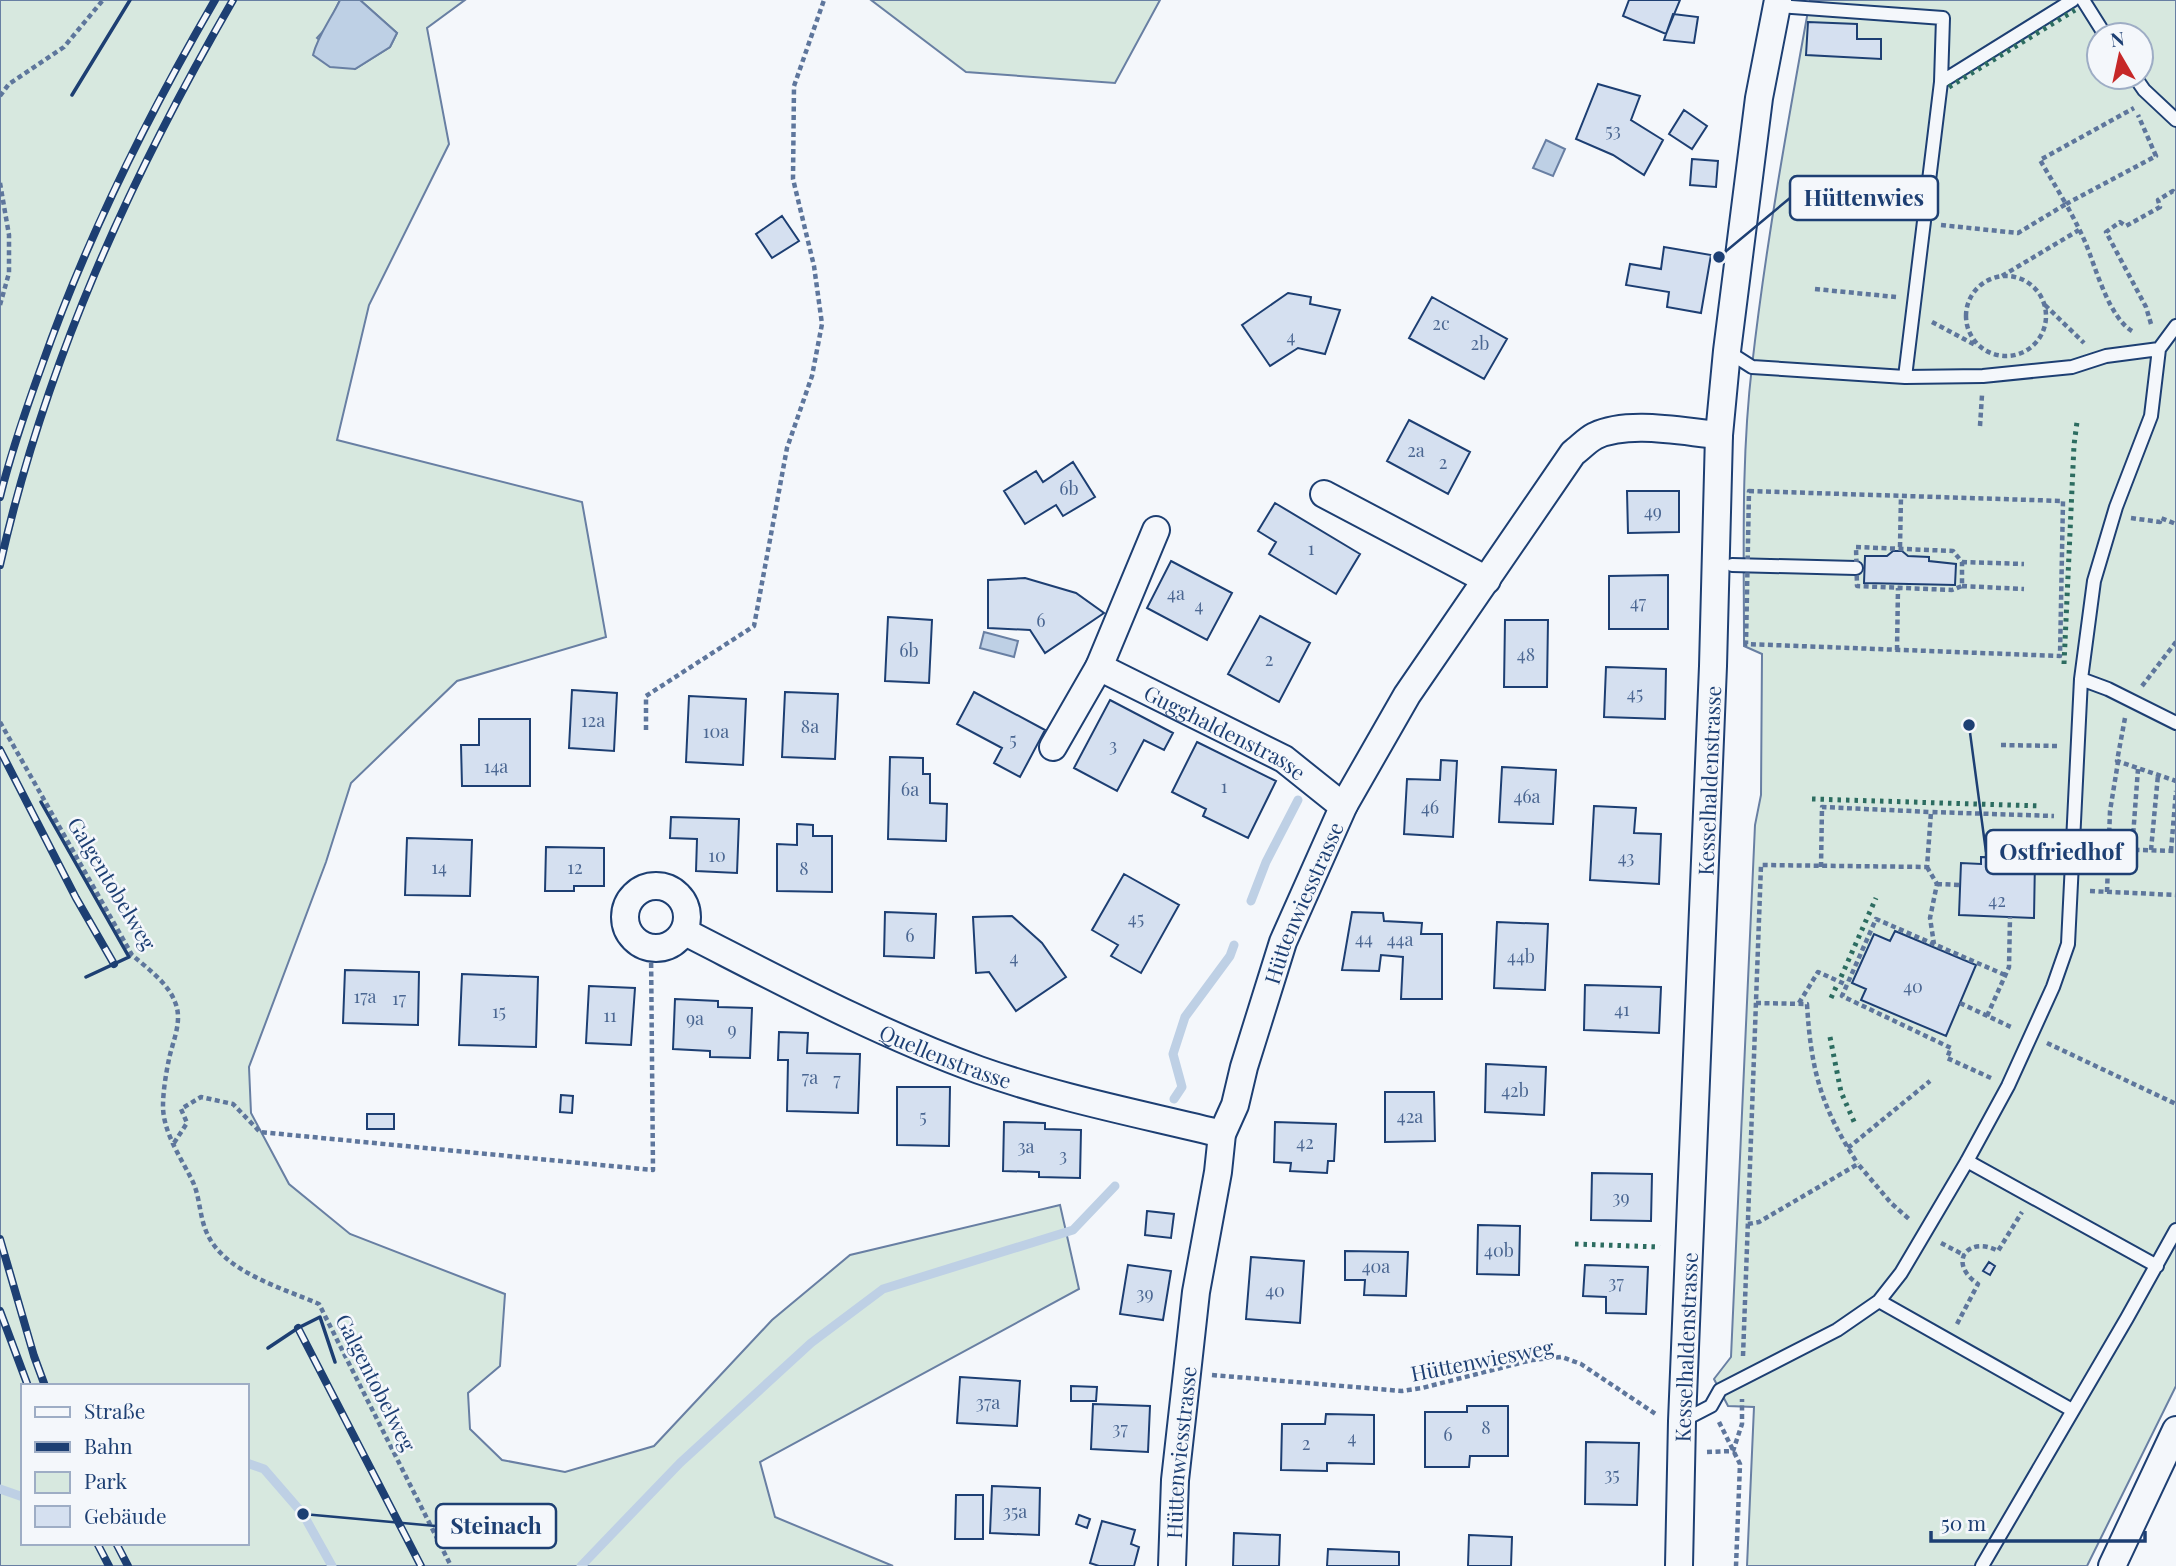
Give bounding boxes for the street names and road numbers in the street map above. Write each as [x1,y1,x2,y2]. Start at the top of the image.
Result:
street label: Gugghaldenstrasse [1140,678,1312,786]
street label: Kesselhaldenstrasse [1690,685,1726,876]
street label: Galgentobelweg [62,811,164,955]
street label: Hüttenwiesstrasse [1257,817,1349,987]
street label: Quellenstrasse [875,1017,1015,1094]
street label: Kesselhaldenstrasse [1668,1252,1703,1442]
street label: Galgentobelweg [330,1309,424,1455]
street label: Hüttenwiesweg [1408,1331,1556,1387]
street label: Hüttenwiesstrasse [1159,1365,1202,1539]

